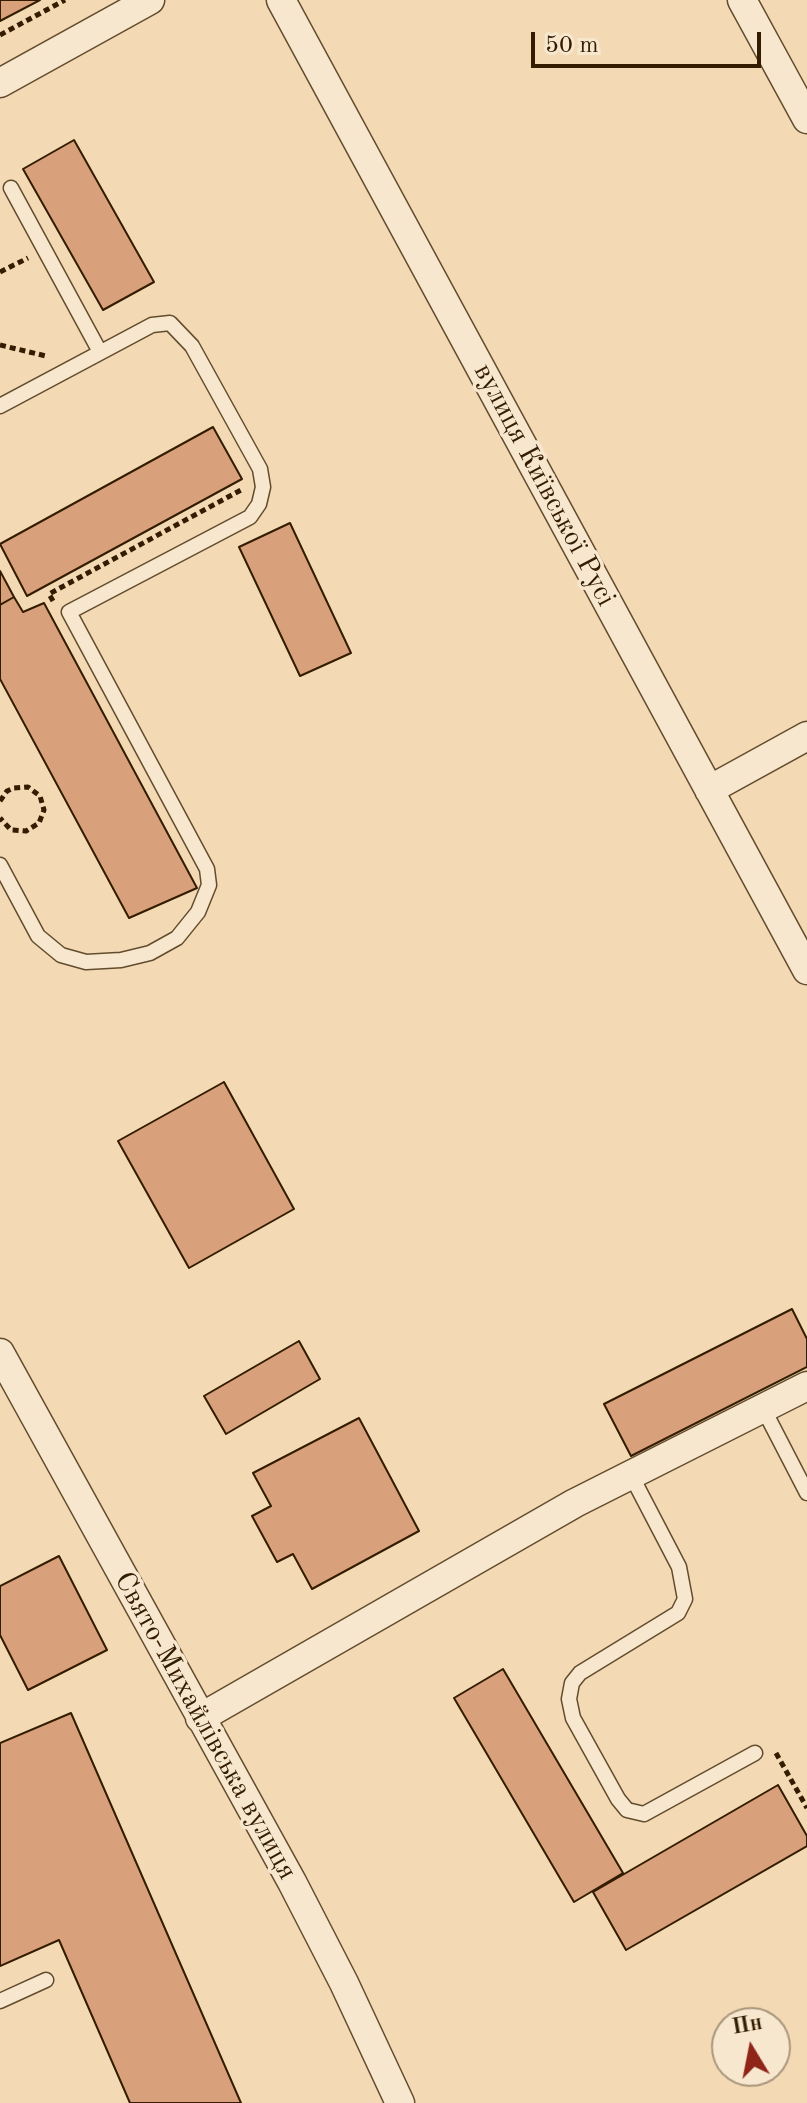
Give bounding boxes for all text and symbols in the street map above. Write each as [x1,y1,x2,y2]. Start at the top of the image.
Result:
scale bar [535,16,765,66]
text: 50 m [545,34,599,58]
street label: вулиця Київської Русі [466,358,622,612]
street label: Свято-Михайлівська вулиця [106,1566,304,1886]
north arrow [711,2007,791,2087]
text: Пн [730,2012,764,2039]

